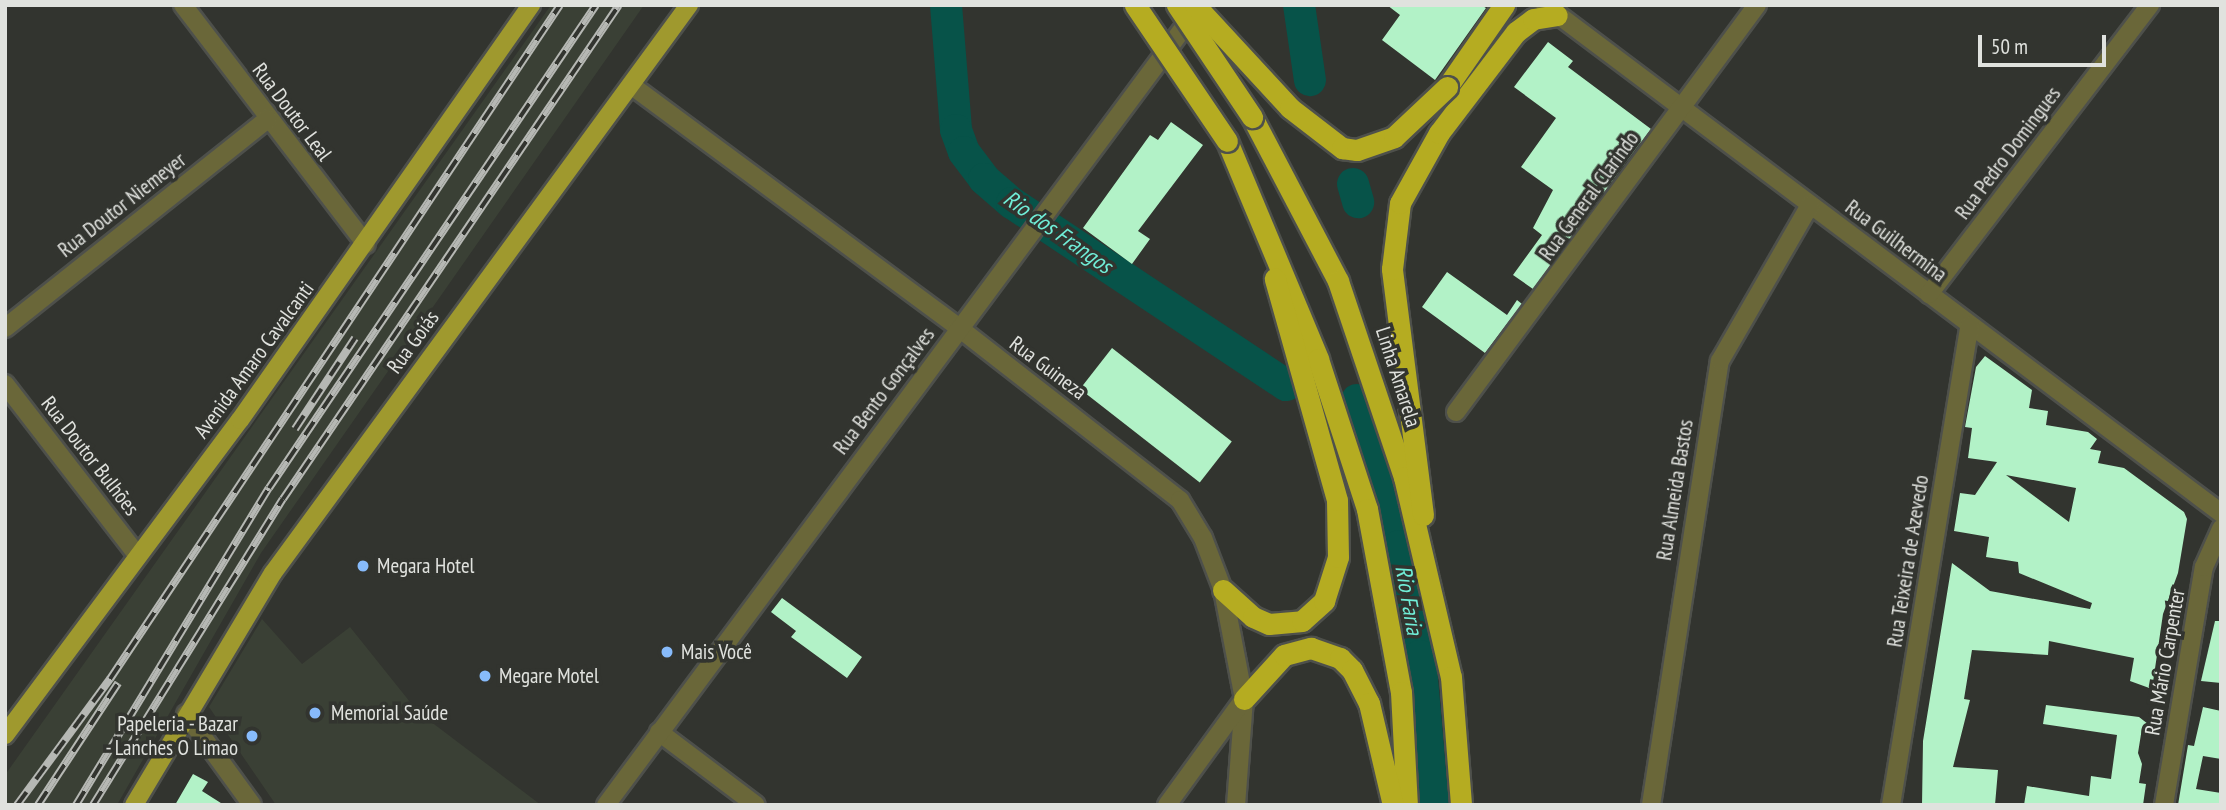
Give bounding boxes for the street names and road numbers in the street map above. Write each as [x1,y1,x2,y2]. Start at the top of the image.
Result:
street label: Rua Doutor Leal [247,58,337,166]
street label: Rua Pedro Domingues [1950,82,2066,224]
street label: Rua General Clarindo [1534,127,1644,265]
street label: Rua Doutor Niemeyer [53,147,191,263]
street label: Rua Guilhermina [1840,195,1952,287]
street label: Avenida Amaro Cavalcanti [189,277,319,443]
street label: Rua Goiás [382,306,444,378]
street label: Rua Bento Gonçalves [828,323,940,459]
street label: Linha Amarela [1370,324,1426,430]
street label: Rua Guineza [1005,331,1091,405]
street label: Rua Doutor Bulhões [36,391,144,521]
street label: Rua Almeida Bastos [1651,417,1699,563]
street label: Rua Teixeira de Azevedo [1882,473,1934,649]
street label: Rua Mário Carpenter [2140,587,2190,737]

